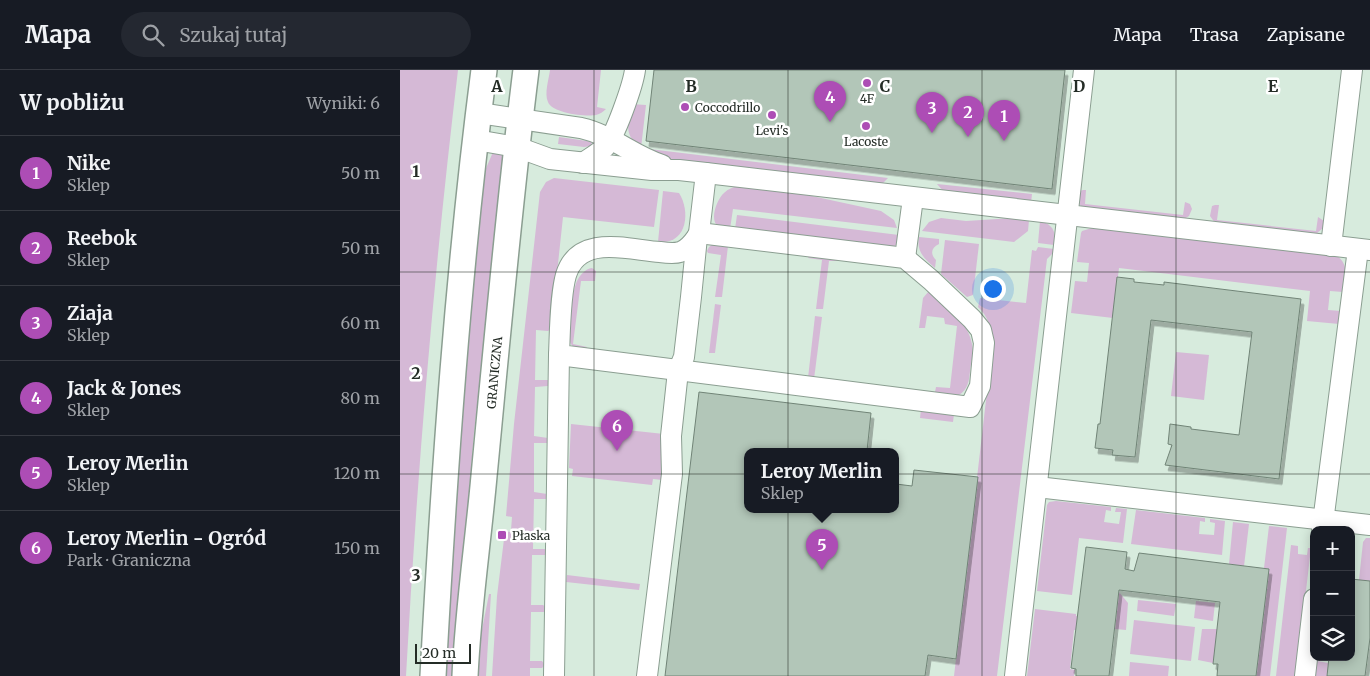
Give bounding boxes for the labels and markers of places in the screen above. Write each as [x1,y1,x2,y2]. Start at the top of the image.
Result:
marker: 4F [861,77,873,89]
pin: 4 [814,81,846,122]
place label: 4F [860,91,875,106]
pin: 3 [916,92,948,133]
pin: 2 [952,96,984,137]
place label: Coccodrillo [695,100,760,115]
pin: 1 [988,100,1020,141]
marker: Coccodrillo [679,101,691,113]
marker: Levi's [766,109,778,121]
marker: Lacoste [860,120,872,132]
place label: Levi's [756,123,789,138]
place label: Lacoste [844,134,888,149]
pin: 6 [601,410,633,451]
place label: Płaska [512,528,551,543]
marker: Płaska [496,529,508,541]
pin: 5 [806,529,838,570]

